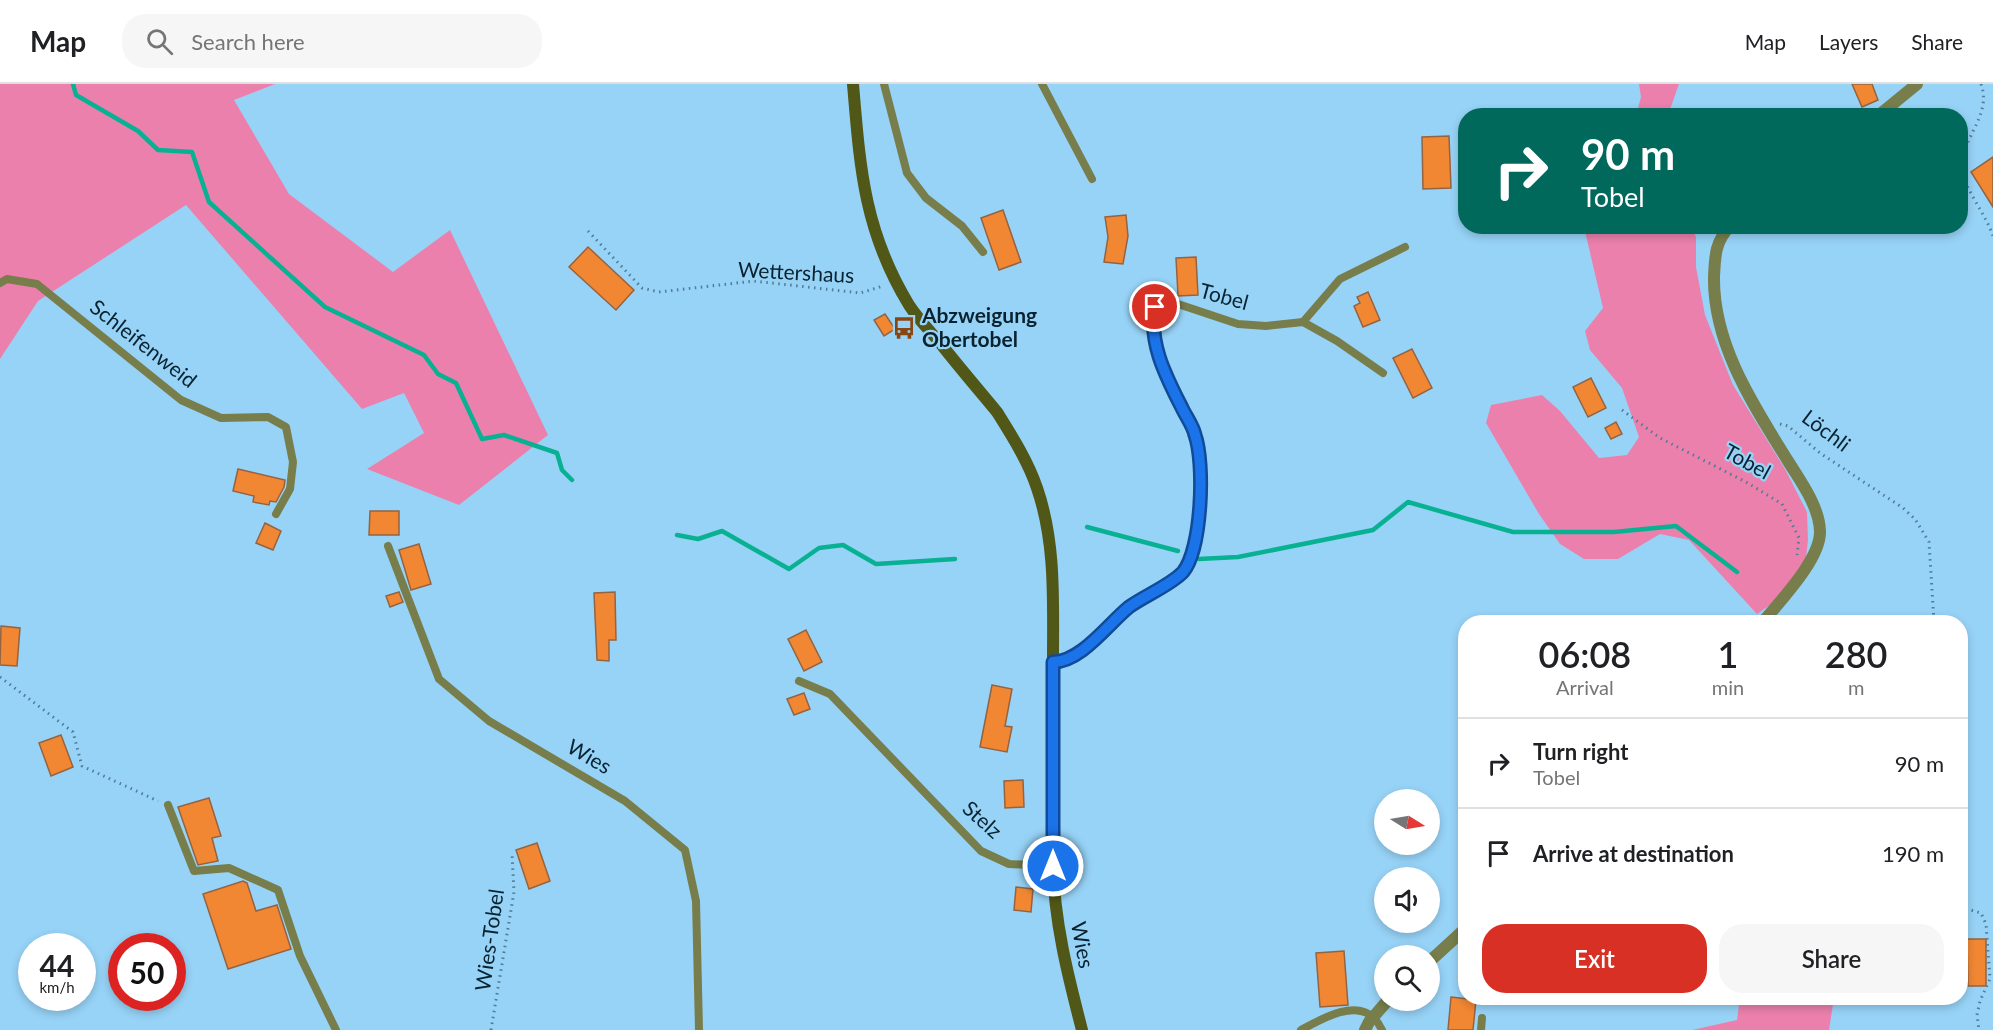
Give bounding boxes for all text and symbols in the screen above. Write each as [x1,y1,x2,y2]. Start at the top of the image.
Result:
search box [122,14,542,68]
text: Map [30,24,86,58]
icon: search [143,25,176,58]
text: Search here [191,28,305,55]
text: Map [1745,29,1786,54]
text: Layers [1819,29,1878,54]
text: Share [1911,29,1963,54]
text: 90 m [1581,129,1675,179]
icon: right [1482,132,1560,210]
text: Tobel [1581,180,1645,213]
street label: Wettershaus [737,256,855,287]
street label: Tobel [1197,277,1252,314]
pin [1129,281,1180,332]
icon: arrive [1138,290,1171,323]
street label: Schleifenweid [86,294,202,392]
place label: Abzweigung Obertobel [921,302,1037,351]
bus stop icon: Abzweigung Obertobel [891,315,917,341]
street label: Löchli [1798,404,1856,456]
street label: Tobel [1720,438,1775,484]
text: 06:08 [1539,632,1631,676]
text: 1 [1718,632,1738,676]
text: 280 [1825,632,1887,676]
text: Arrival [1556,675,1614,699]
text: min [1712,675,1744,699]
text: m [1848,675,1864,699]
street label: Wies [563,733,616,778]
text: Turn right [1533,738,1628,765]
icon: right [1482,747,1515,780]
text: 90 m [1895,750,1944,777]
text: Tobel [1533,765,1580,789]
north arrow [1374,789,1440,855]
map controls [1374,789,1440,1011]
street label: Stelz [958,795,1008,843]
position arrow [1021,834,1085,898]
icon: arrive [1482,837,1515,870]
text: Arrive at destination [1533,840,1734,867]
text: 190 m [1882,840,1944,867]
button: sound [1374,867,1440,933]
street label: Wies-Tobel [469,887,508,993]
street label: Wies [1067,919,1100,970]
button: Exit [1482,924,1707,993]
button: Share [1719,924,1944,993]
speed limit sign: 50 [108,933,186,1011]
button: search [1374,945,1440,1011]
text: 44 [40,947,74,983]
text: km/h [39,978,75,996]

